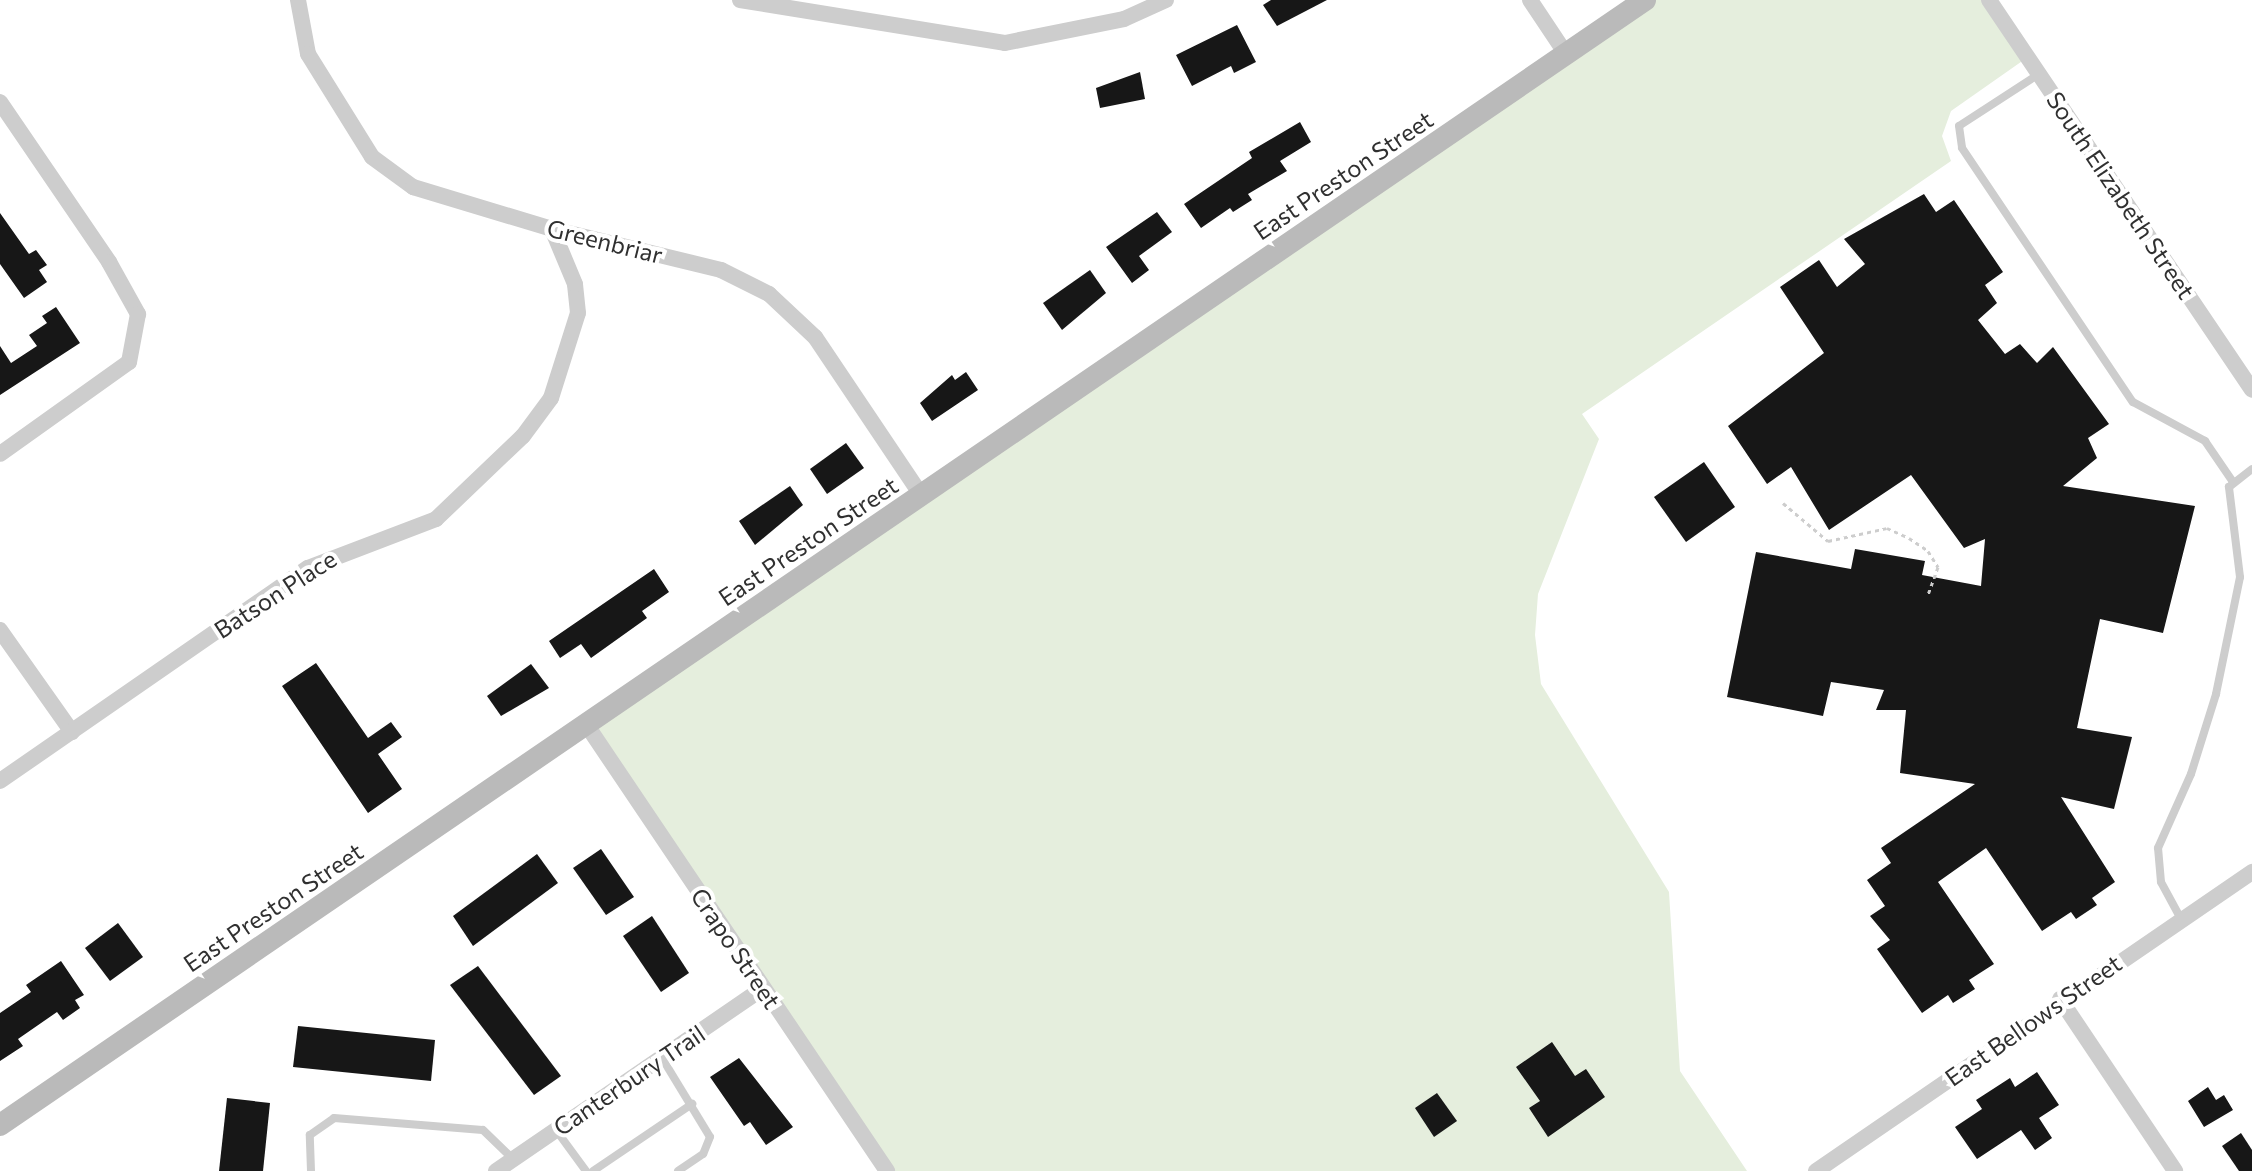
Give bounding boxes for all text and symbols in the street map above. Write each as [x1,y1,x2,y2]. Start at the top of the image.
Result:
street label: South Elizabeth Street [2041,86,2201,304]
street label: East Preston Street [1248,104,1438,246]
street label: Greenbriar [544,213,666,269]
street label: East Preston Street [713,470,903,612]
street label: Batson Place [209,544,341,644]
street label: East Preston Street [178,836,368,978]
street label: Crapo Street [685,882,787,1014]
street label: East Bellows Street [1939,948,2127,1092]
street label: Canterbury Trail [548,1019,710,1141]

